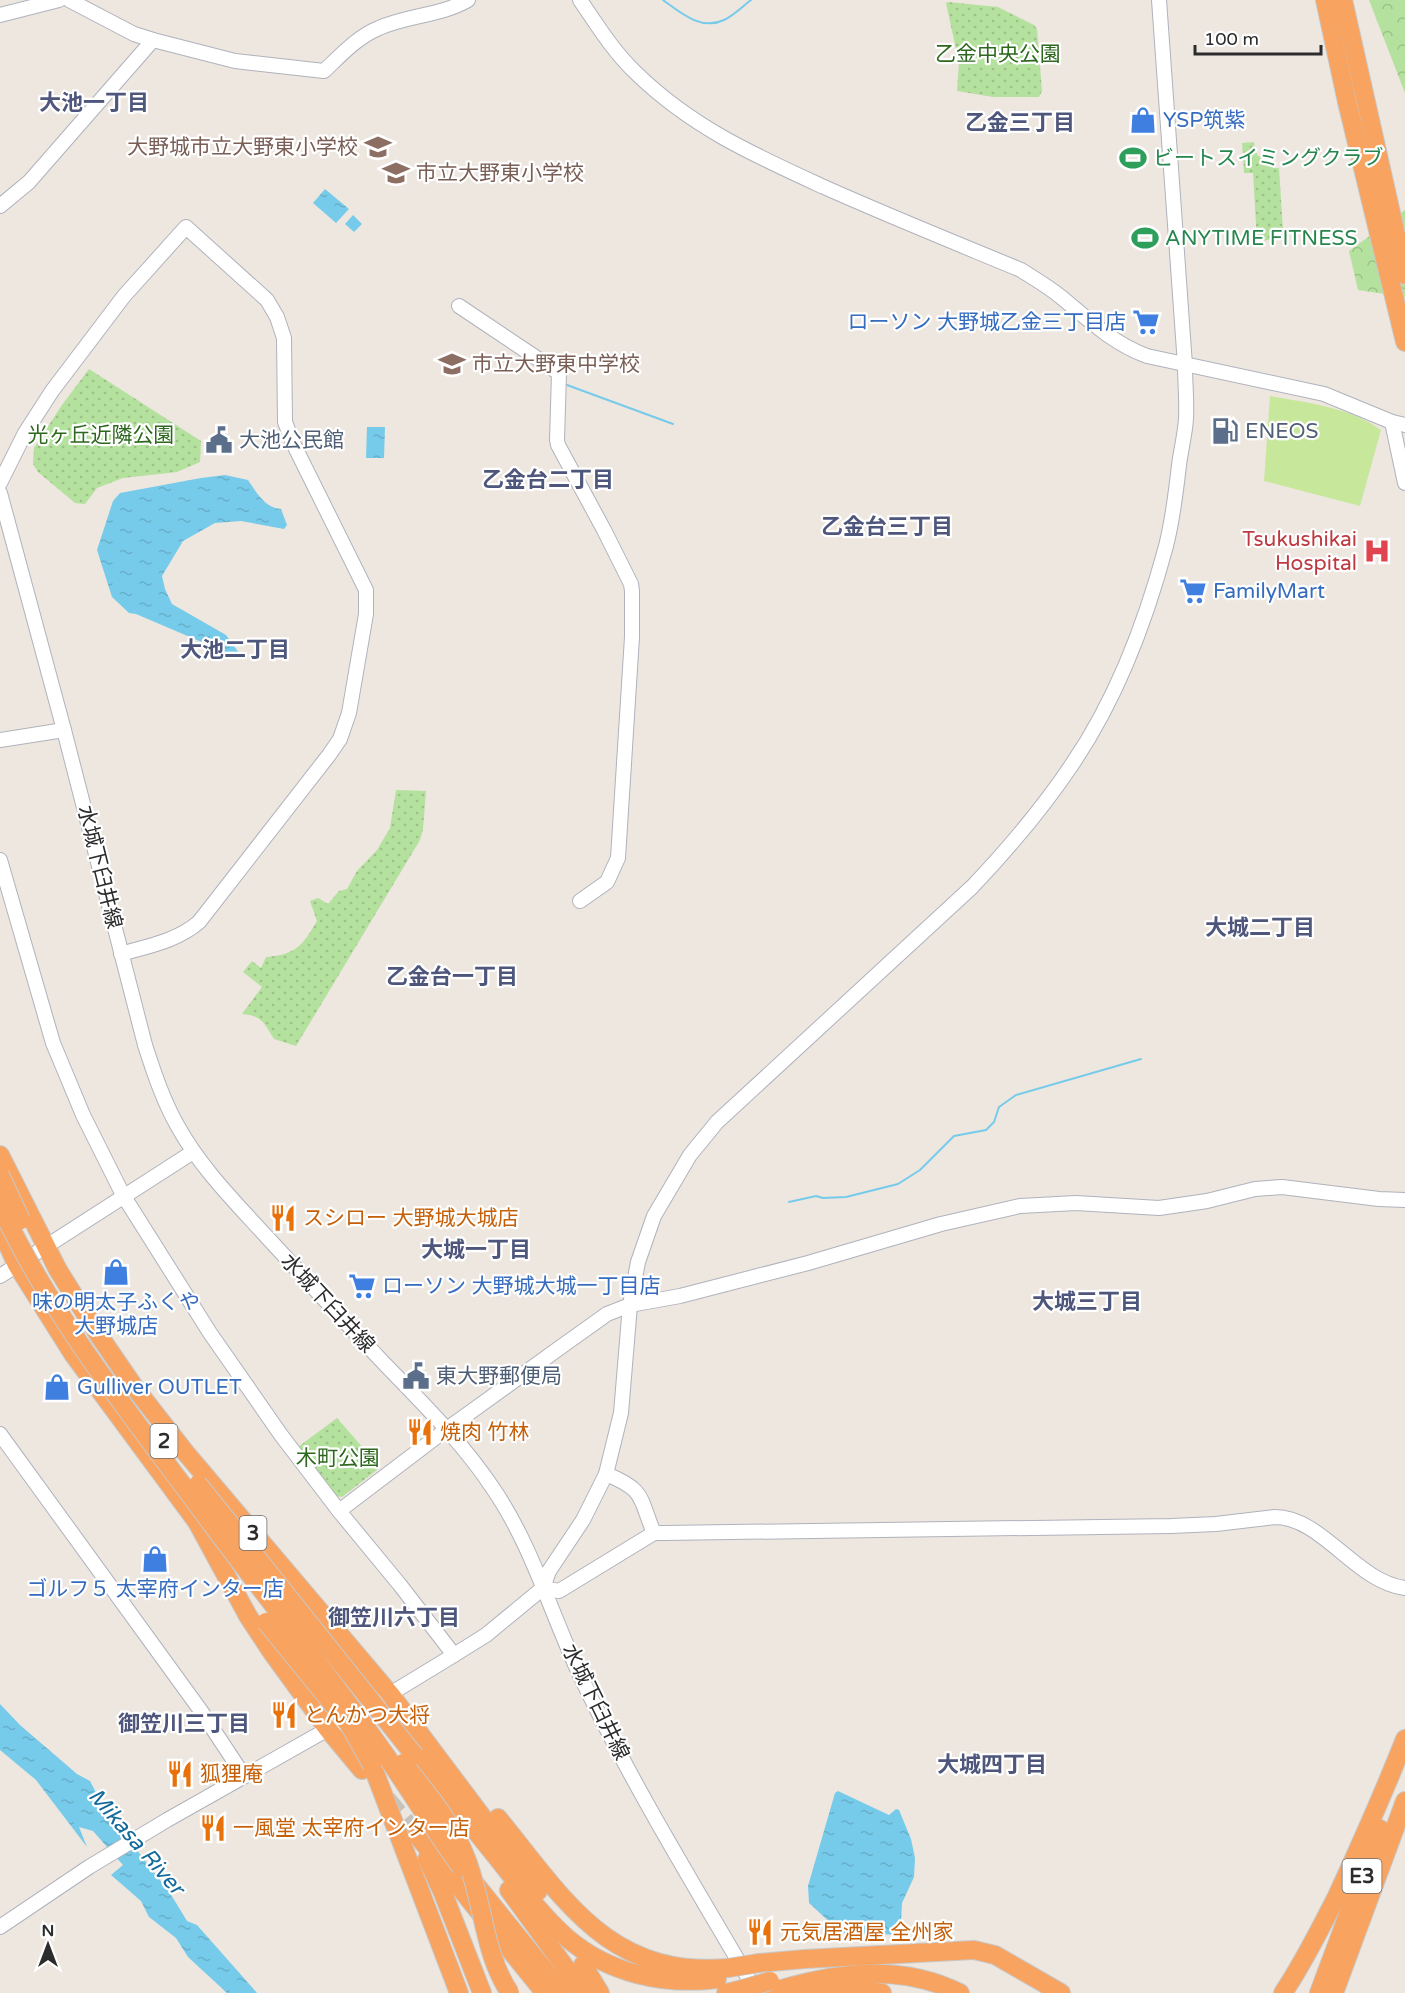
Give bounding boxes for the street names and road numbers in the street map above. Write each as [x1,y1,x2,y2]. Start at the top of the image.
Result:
street label: 水城下臼井線 [72,803,127,931]
street label: 水城下臼井線 [276,1249,380,1358]
road number: 2 [150,1424,178,1458]
road number: 3 [240,1516,266,1550]
street label: 水城下臼井線 [557,1640,634,1764]
road number: E3 [1342,1859,1382,1893]

